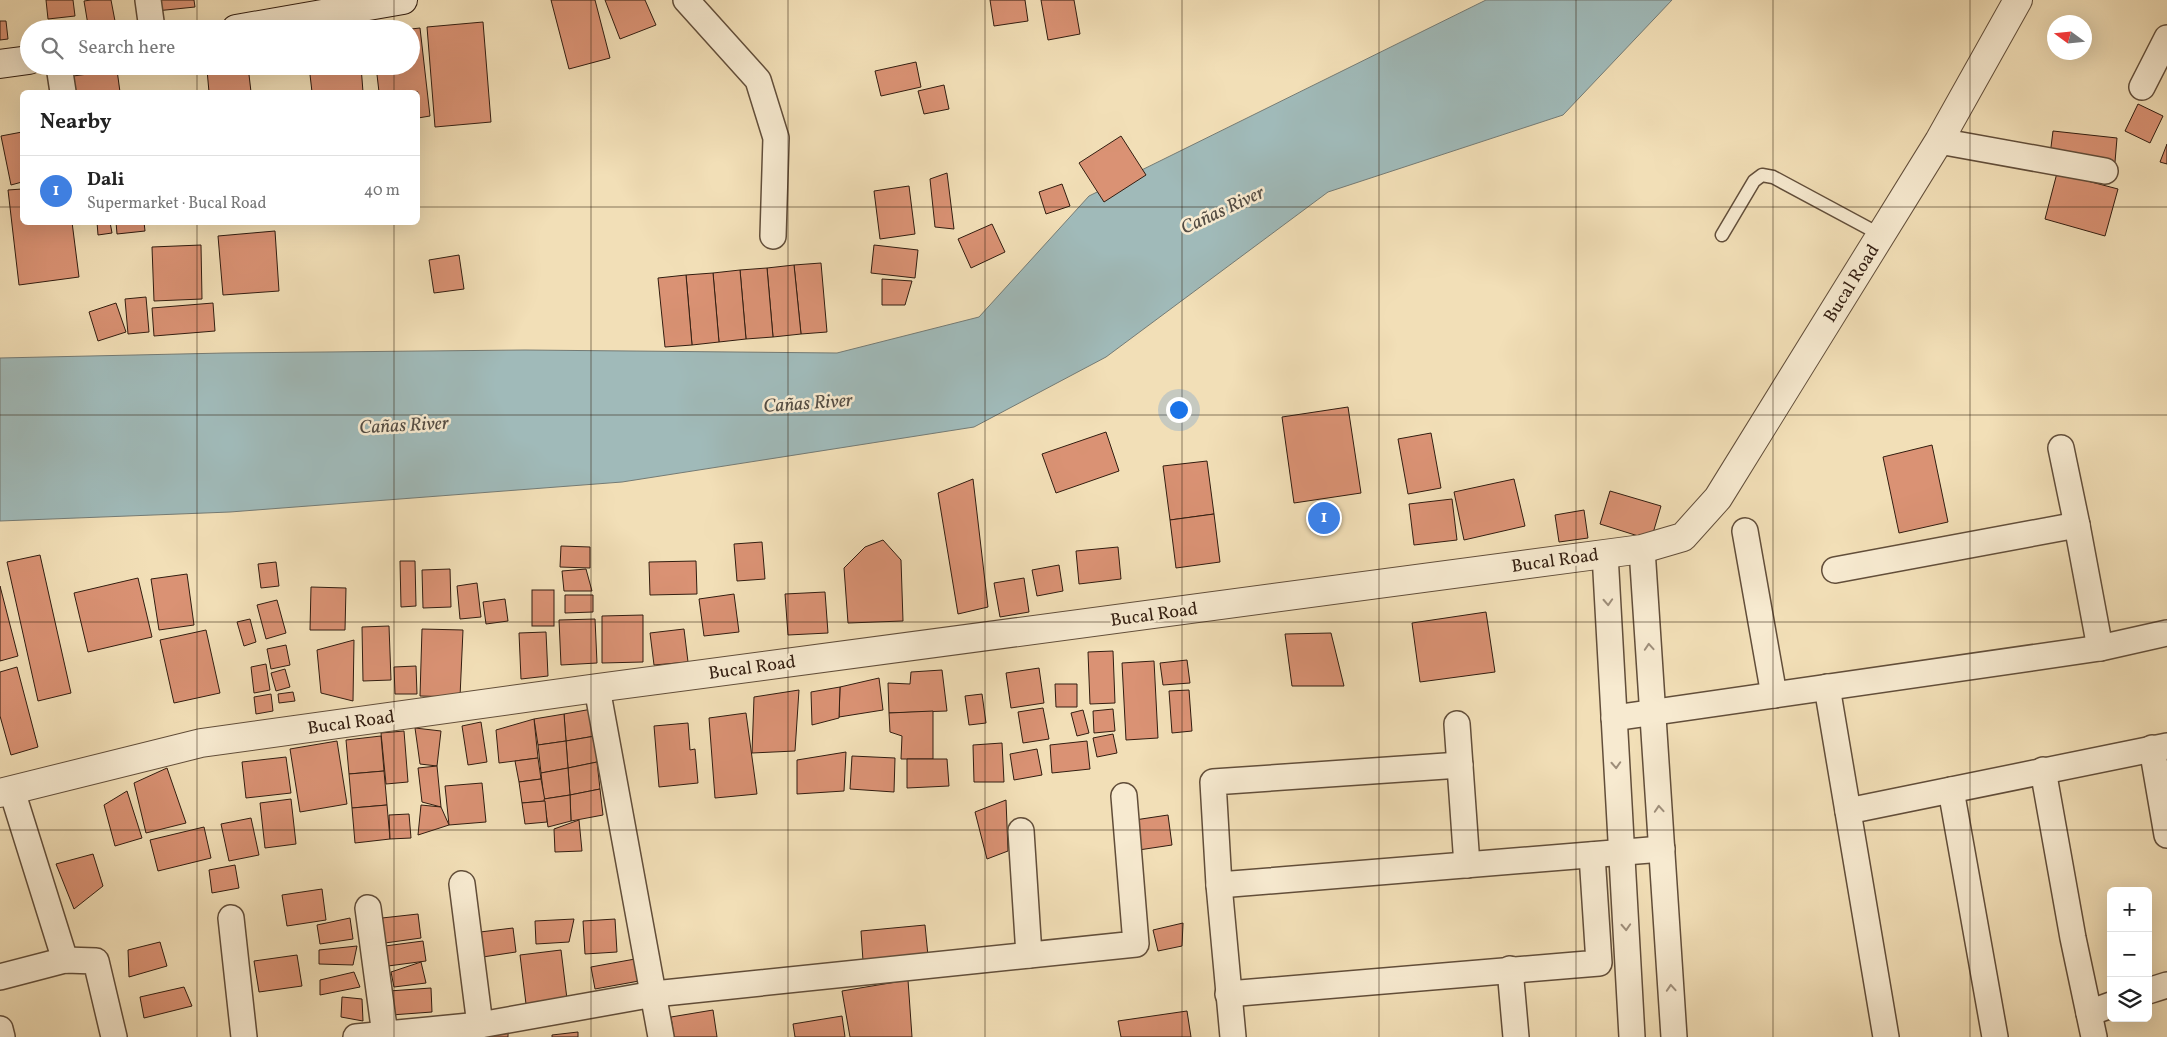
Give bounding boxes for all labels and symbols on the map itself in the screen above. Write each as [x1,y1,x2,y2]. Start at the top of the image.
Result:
north arrow [2047,15,2092,60]
water label: Cañas River [1177,180,1270,242]
street label: Bucal Road [1818,240,1886,328]
water label: Cañas River [762,388,855,420]
your location [1166,397,1192,423]
water label: Cañas River [359,411,450,441]
pin: 1 [1308,499,1340,537]
street label: Bucal Road [1510,543,1601,580]
street label: Bucal Road [1109,597,1200,634]
one-way arrow [1602,599,1613,607]
one-way arrow [1643,642,1654,650]
street label: Bucal Road [707,650,798,687]
street label: Bucal Road [306,705,397,742]
one-way arrow [1611,761,1622,769]
one-way arrow [1654,804,1665,812]
one-way arrow [1620,923,1631,931]
one-way arrow [1665,984,1676,992]

